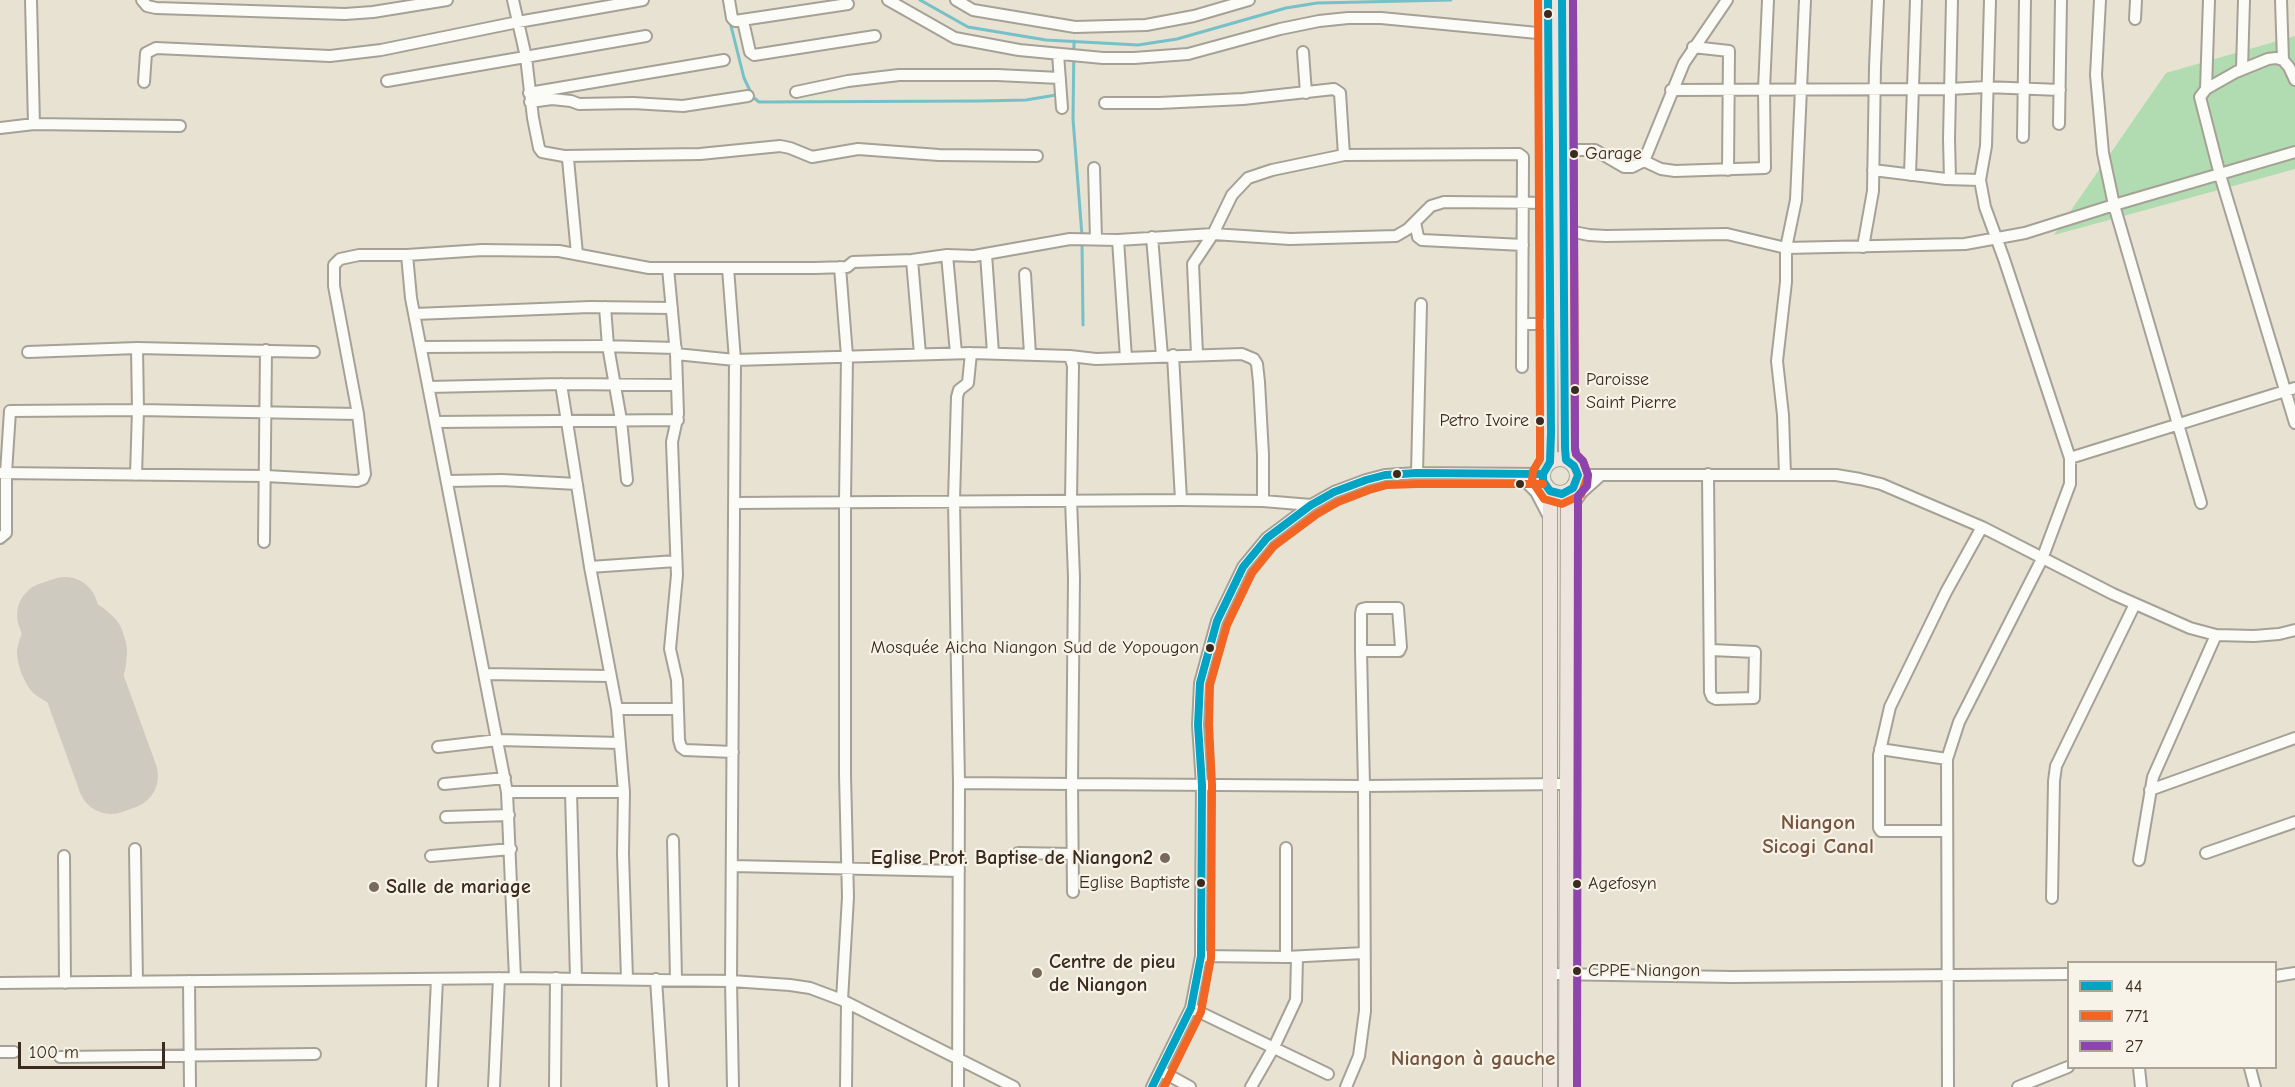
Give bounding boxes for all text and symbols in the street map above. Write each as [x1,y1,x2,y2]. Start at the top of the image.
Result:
unlabelled marker [1542,8,1554,20]
place label: Garage [1585,143,1642,165]
marker: Garage [1568,148,1580,160]
place label: Paroisse Saint Pierre [1586,369,1677,412]
marker: Paroisse Saint Pierre [1569,384,1581,396]
place label: Petro Ivoire [1439,410,1529,432]
marker: Petro Ivoire [1534,415,1546,427]
unlabelled marker [1391,468,1403,480]
unlabelled marker [1514,478,1526,490]
place label: Mosquée Aicha Niangon Sud de Yopougon [871,637,1199,659]
marker: Mosquée Aicha Niangon Sud de Yopougon [1204,642,1216,654]
district label: Niangon Sicogi Canal [1762,810,1874,860]
place label: Eglise Prot. Baptise de Niangon2 [871,846,1153,870]
marker: Eglise Prot. Baptise de Niangon2 [1158,851,1172,865]
place label: Eglise Baptiste [1079,872,1190,894]
place label: Agefosyn [1588,873,1657,895]
place label: Salle de mariage [386,875,531,899]
marker: Eglise Baptiste [1195,877,1207,889]
marker: Agefosyn [1571,878,1583,890]
marker: Salle de mariage [367,880,381,894]
place label: Centre de pieu de Niangon [1049,950,1175,997]
place label: CPPE Niangon [1588,960,1700,982]
legend [2067,961,2277,1069]
marker: CPPE Niangon [1571,965,1583,977]
marker: Centre de pieu de Niangon [1030,966,1044,980]
text: 44 [2125,976,2142,997]
text: 771 [2125,1006,2149,1027]
scale bar [21,1030,168,1068]
text: 27 [2125,1036,2143,1057]
text: 100 m [29,1042,79,1063]
district label: Niangon à gauche [1391,1046,1555,1072]

